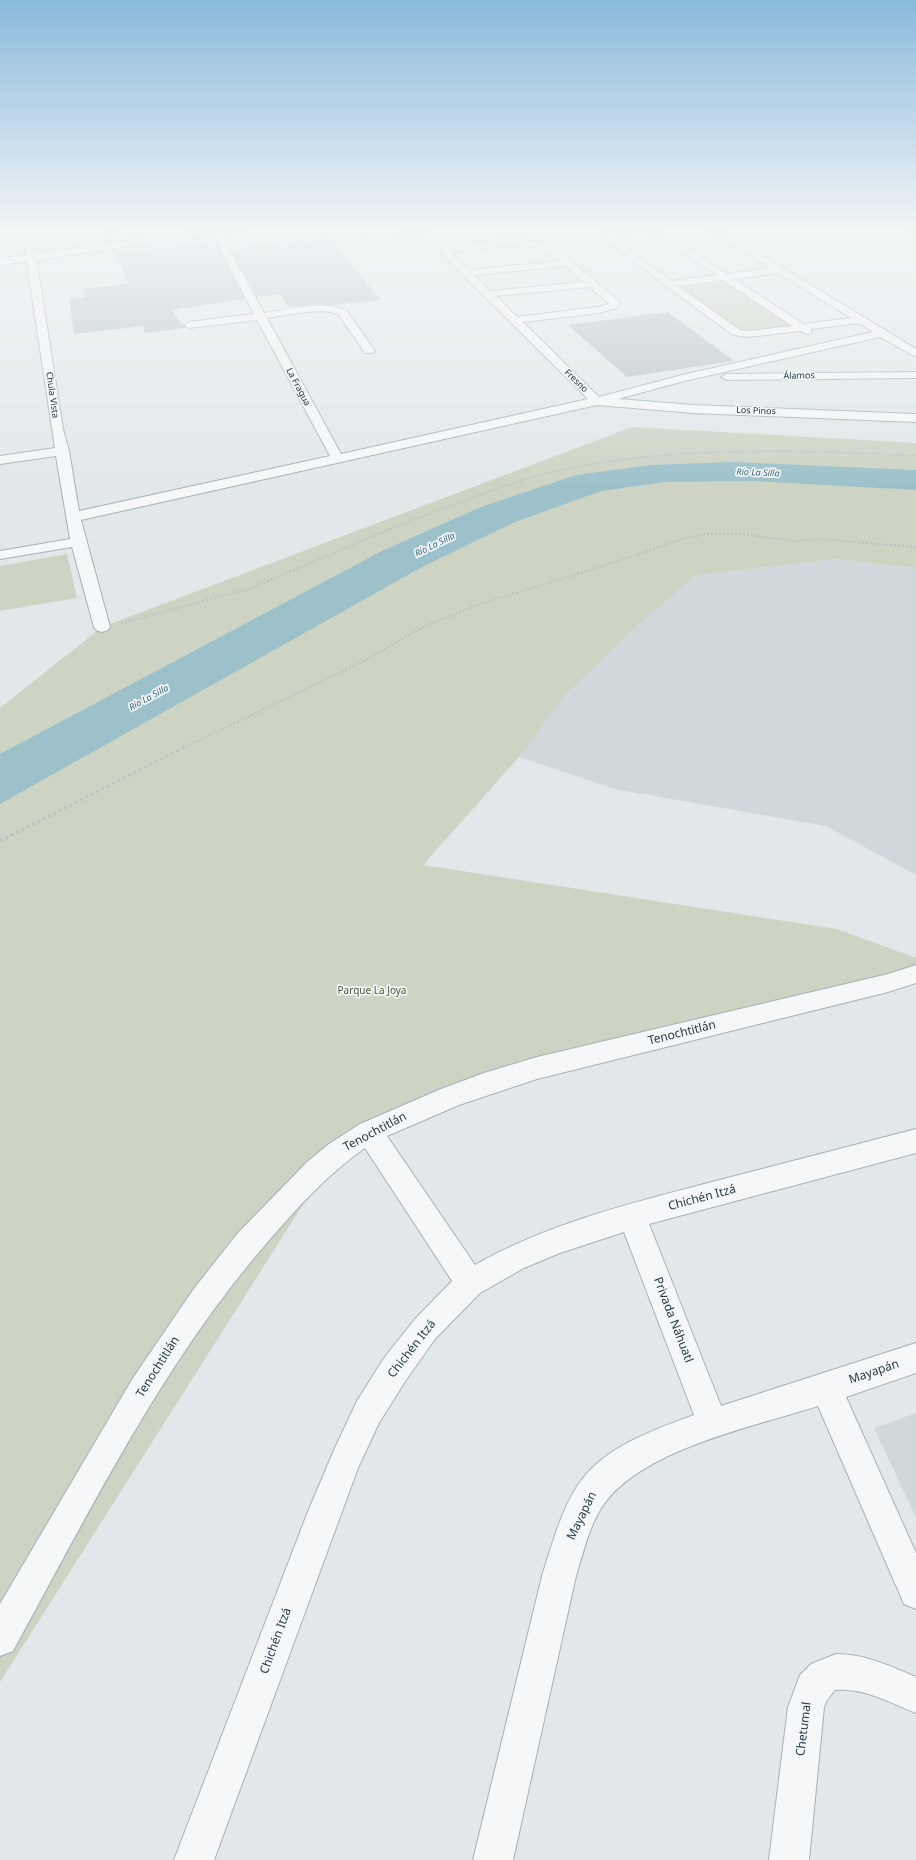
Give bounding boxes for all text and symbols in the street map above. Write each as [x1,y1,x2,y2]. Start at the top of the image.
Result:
street label: La Fragua [283,366,313,408]
street label: Fresno [562,367,590,395]
street label: Álamos [783,370,815,382]
street label: Chula Vista [43,371,61,419]
street label: Los Pinos [736,405,776,417]
water label: Río La Silla [736,467,780,479]
water label: Río La Silla [413,531,457,559]
water label: Río La Silla [127,683,171,713]
park label: Parque La Joya [338,985,406,997]
street label: Tenochtitlán [647,1018,717,1048]
street label: Tenochtitlán [341,1109,409,1155]
street label: Chichén Itzá [667,1182,737,1214]
street label: Privada Náhuatl [650,1275,696,1365]
street label: Chichén Itzá [385,1317,439,1381]
street label: Tenochtitlán [133,1334,183,1400]
street label: Mayapán [847,1357,901,1387]
street label: Mayapán [564,1489,600,1543]
street label: Chichén Itzá [257,1606,295,1676]
street label: Chetumal [794,1701,814,1757]

